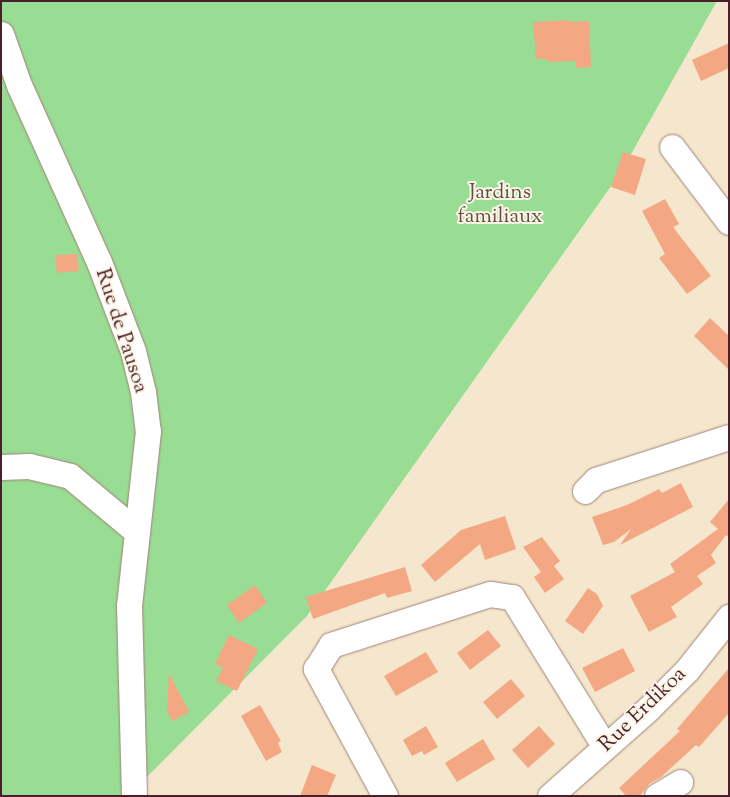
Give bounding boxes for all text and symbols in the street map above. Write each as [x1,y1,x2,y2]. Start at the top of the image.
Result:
park label: Jardins familiaux [457,180,543,230]
street label: Rue de Pausoa [89,266,153,396]
street label: Rue Erdikoa [594,662,692,758]

